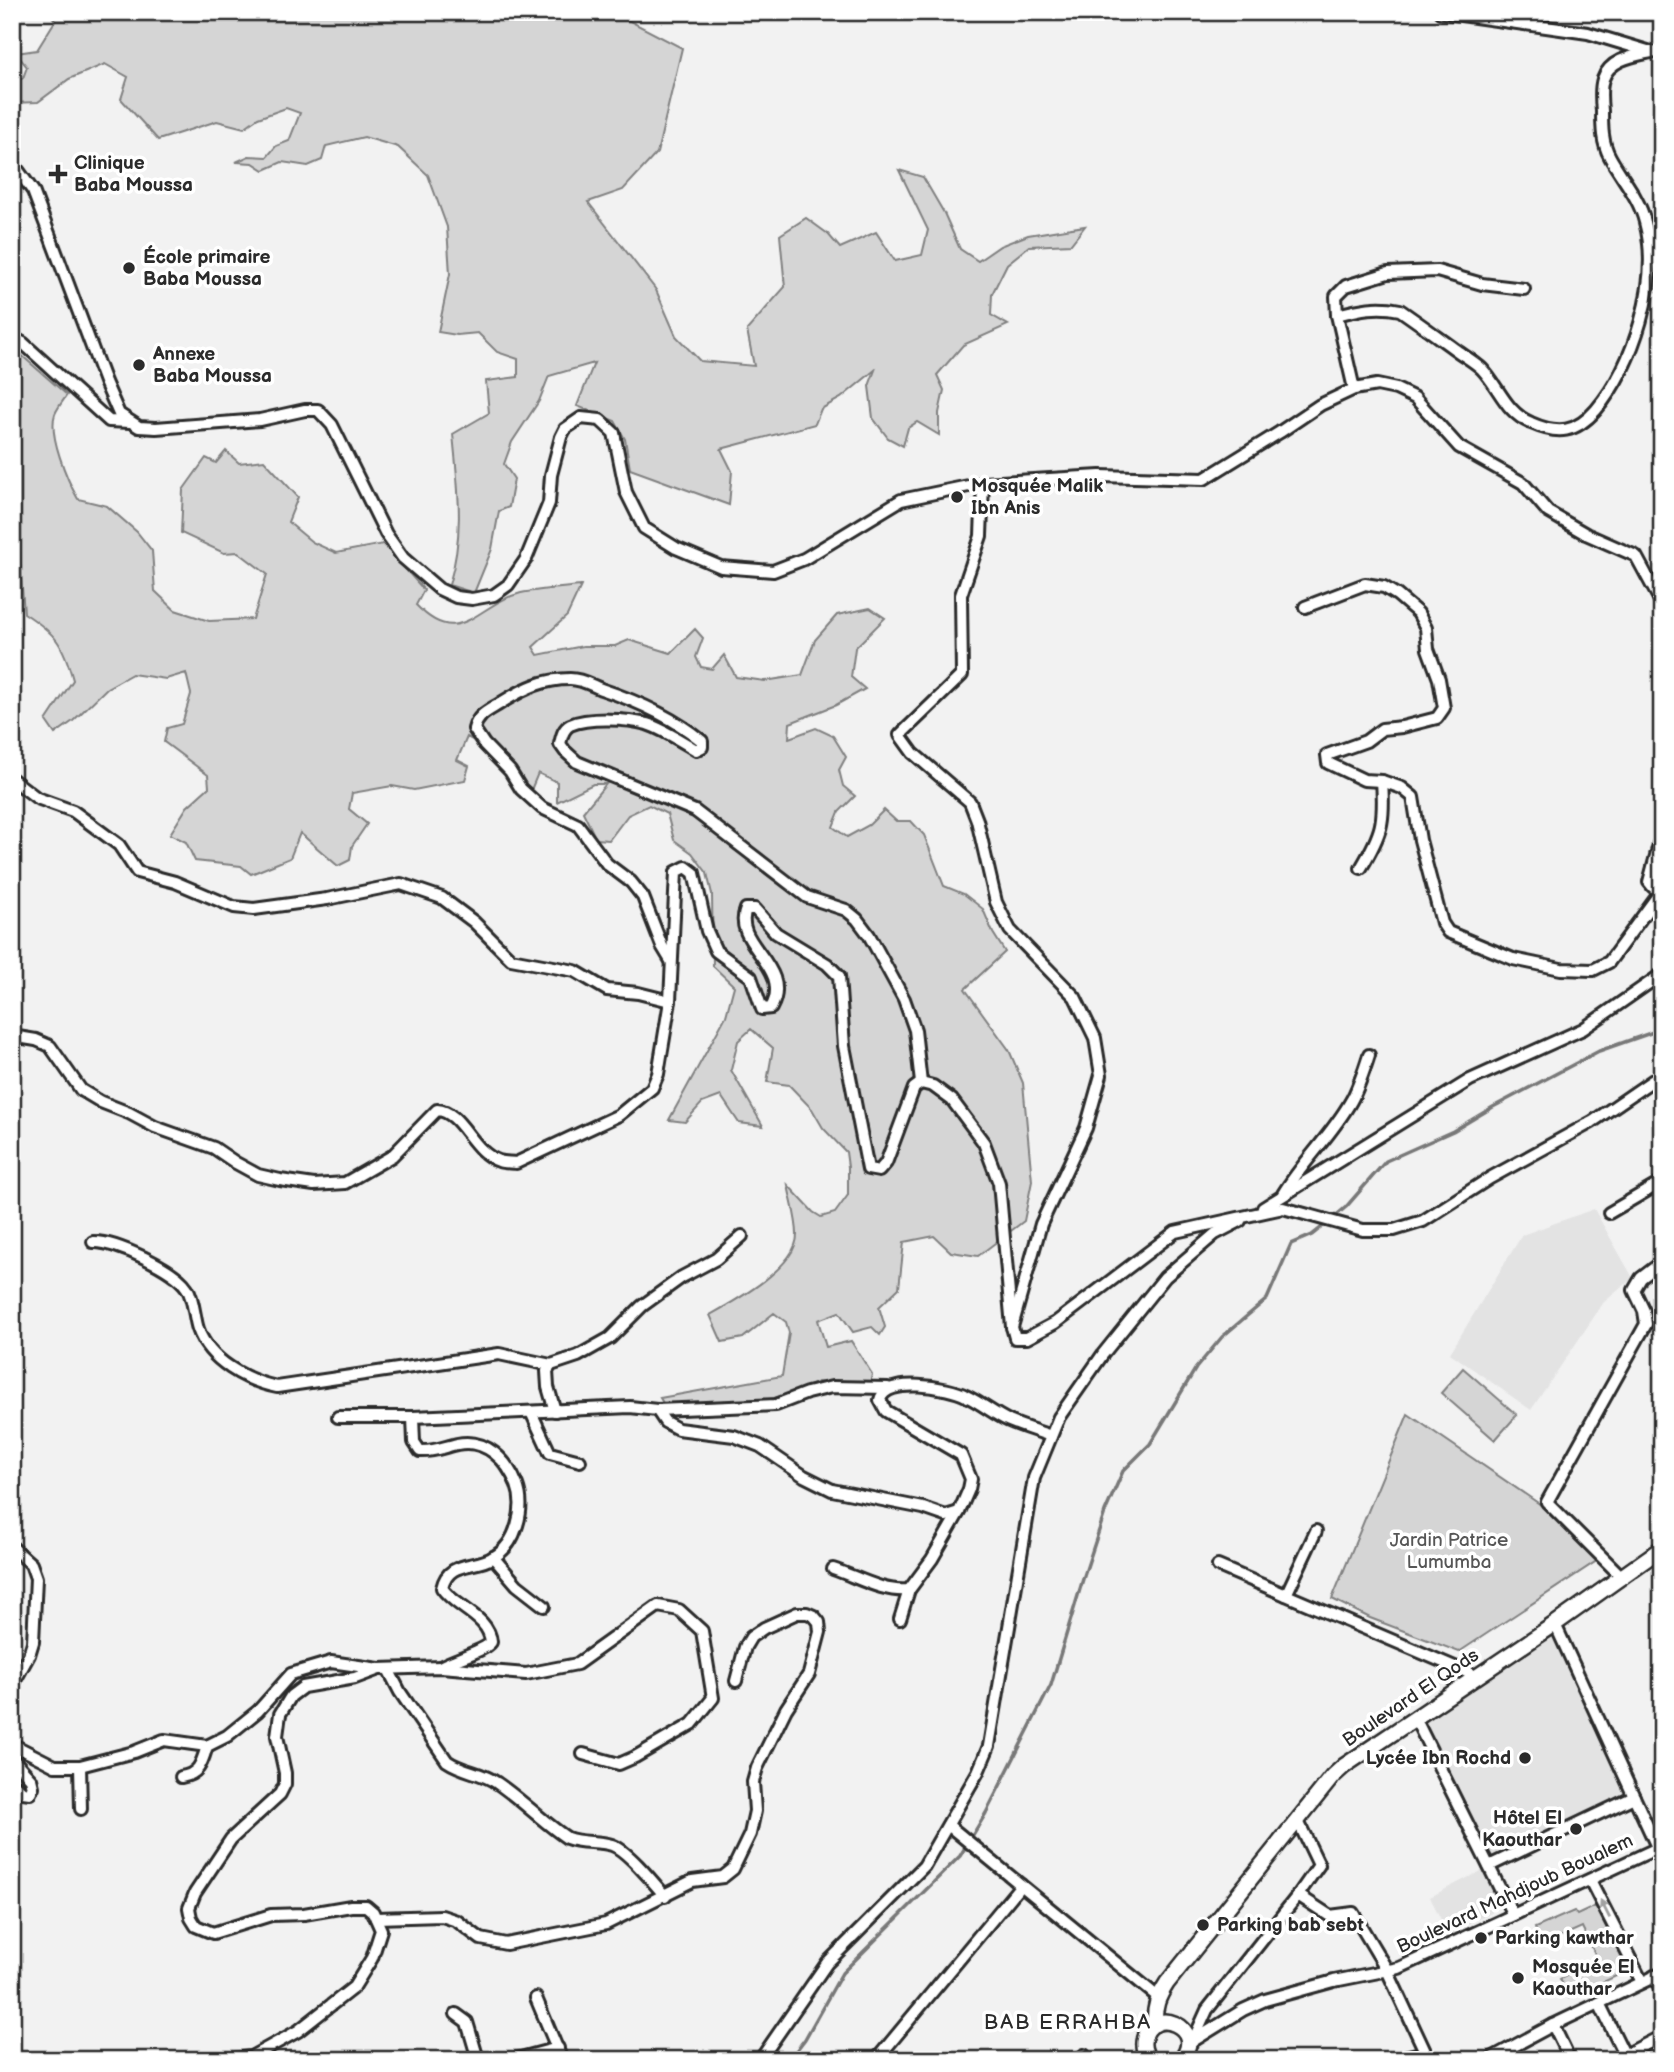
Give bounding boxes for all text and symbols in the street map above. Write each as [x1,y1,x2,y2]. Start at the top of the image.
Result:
place label: Clinique Baba Moussa [74,152,193,197]
marker: Clinique Baba Moussa [48,164,68,184]
place label: École primaire Baba Moussa [143,245,270,291]
marker: École primaire Baba Moussa [121,260,137,276]
place label: Annexe Baba Moussa [152,343,272,388]
marker: Annexe Baba Moussa [131,357,147,373]
place label: Mosquée Malik Ibn Anis [971,475,1103,520]
marker: Mosquée Malik Ibn Anis [949,489,965,505]
park label: Jardin Patrice Lumumba [1390,1529,1508,1574]
street label: Boulevard El Qods [1338,1644,1484,1752]
place label: Lycée Ibn Rochd [1366,1747,1511,1770]
marker: Lycée Ibn Rochd [1517,1750,1533,1766]
place label: Hôtel El Kaouthar [1482,1807,1562,1852]
marker: Hôtel El Kaouthar [1568,1821,1584,1837]
street label: Boulevard Mahdjoub Boualem [1393,1829,1637,1959]
one-way arrow [1599,1899,1610,1919]
place label: Parking bab sebt [1217,1914,1364,1937]
marker: Parking bab sebt [1195,1917,1211,1933]
place label: Parking kawthar [1495,1927,1634,1950]
marker: Parking kawthar [1473,1930,1489,1946]
place label: Mosquée El Kaouthar [1532,1956,1635,2001]
marker: Mosquée El Kaouthar [1510,1970,1526,1986]
district label: BAB ERRAHBA [984,2010,1152,2035]

